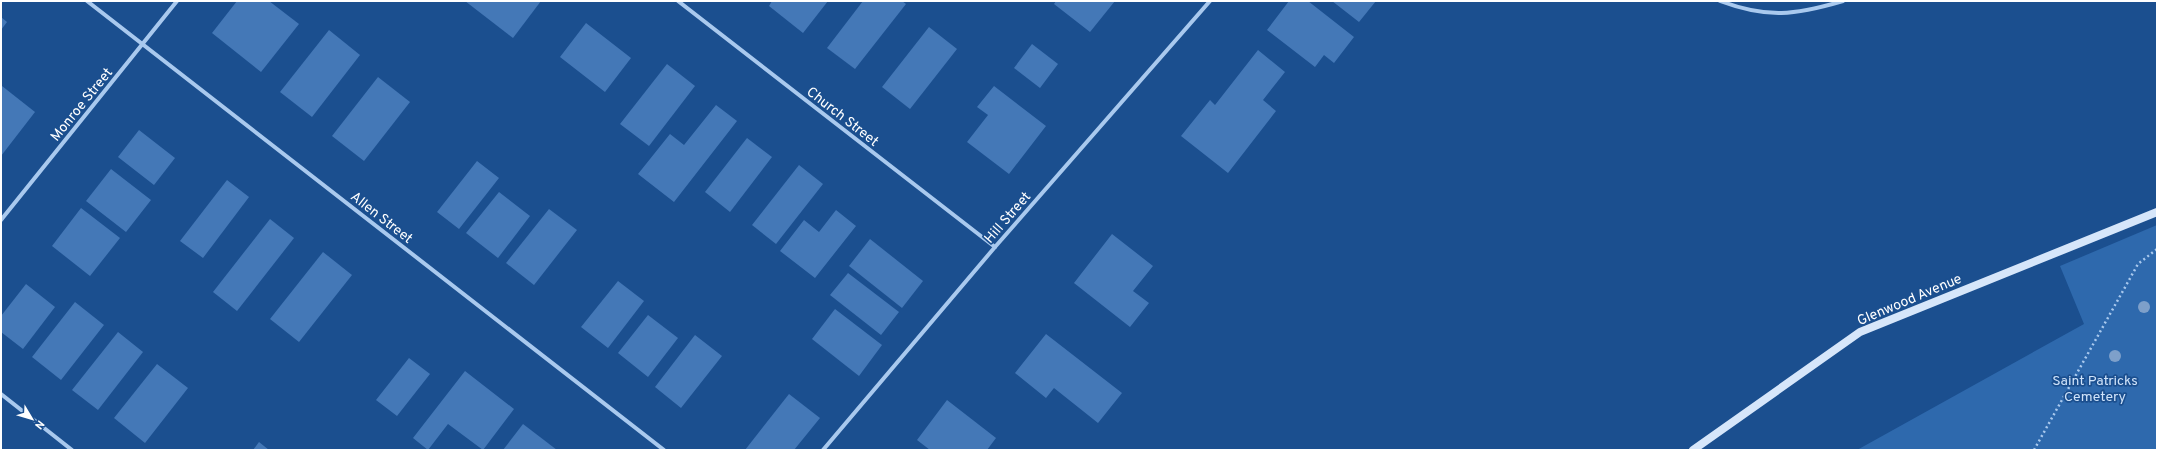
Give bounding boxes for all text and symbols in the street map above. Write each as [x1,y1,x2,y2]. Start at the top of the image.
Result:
street label: Monroe Street [47,65,117,145]
street label: Church Street [803,84,881,151]
street label: Allen Street [347,189,416,248]
street label: Hill Street [981,189,1035,247]
street label: Glenwood Avenue [1855,271,1964,330]
park label: Saint Patricks Cemetery [2052,373,2138,406]
north arrow [12,399,52,439]
text: N [31,417,47,432]

